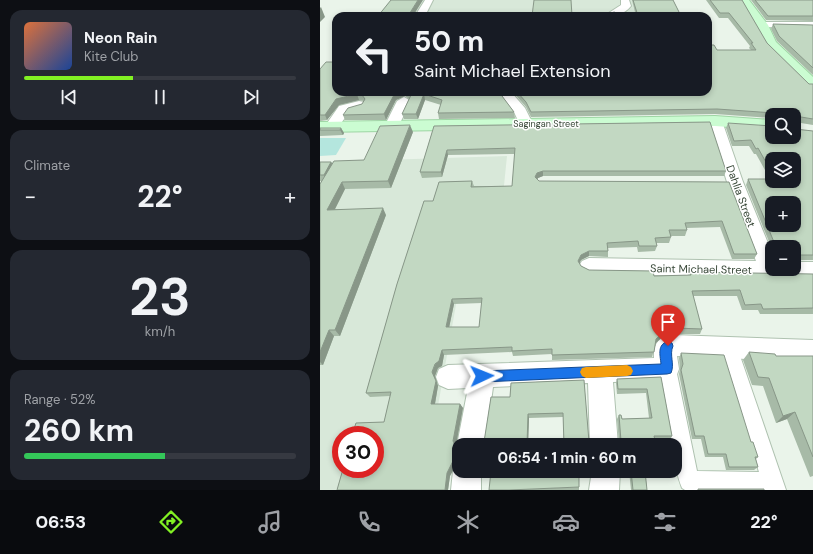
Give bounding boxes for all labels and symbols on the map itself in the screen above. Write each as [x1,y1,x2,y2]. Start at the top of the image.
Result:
street label: Sagingan Street [513,118,579,130]
street label: Dahlia Street [723,163,759,229]
street label: Saint Michael Street [650,261,752,277]
pin [651,305,685,346]
position arrow [461,355,503,397]
speed limit sign: 30 [332,426,384,478]

